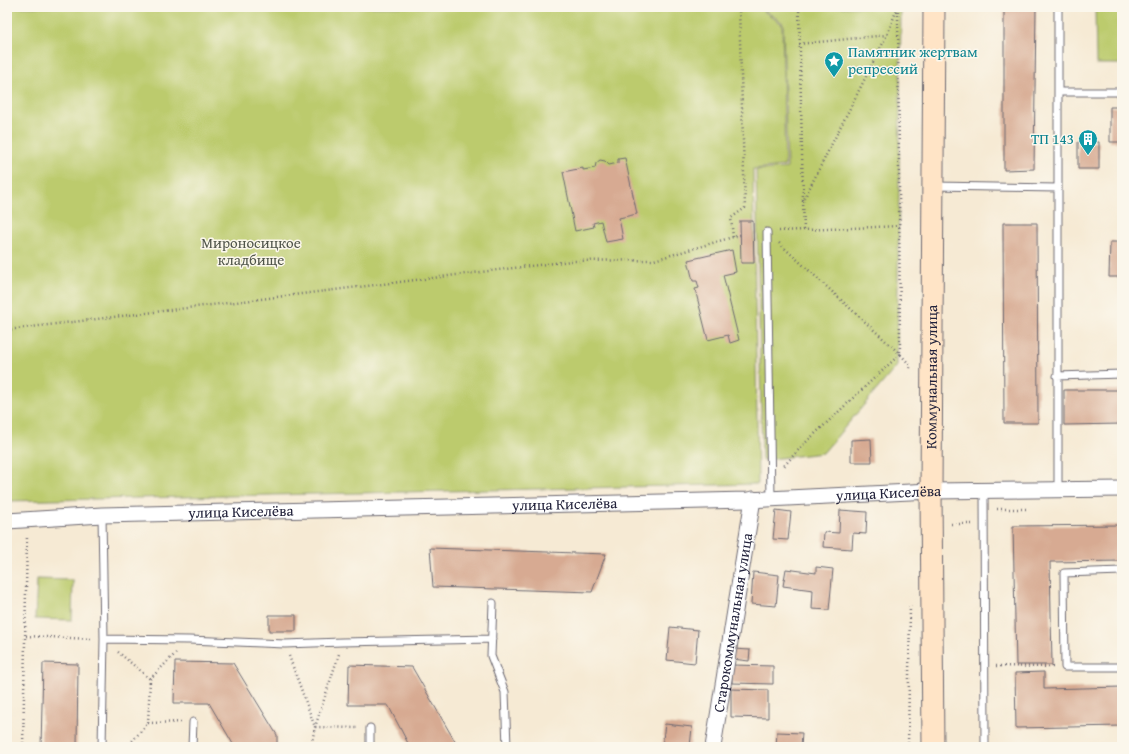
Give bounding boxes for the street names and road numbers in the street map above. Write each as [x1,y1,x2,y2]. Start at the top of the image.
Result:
street label: Коммунальная улица [920,304,942,449]
street label: улица Киселёва [834,480,942,506]
street label: улица Киселёва [511,492,618,515]
street label: улица Киселёва [187,500,295,523]
street label: Старокоммунальная улица [708,530,758,714]

